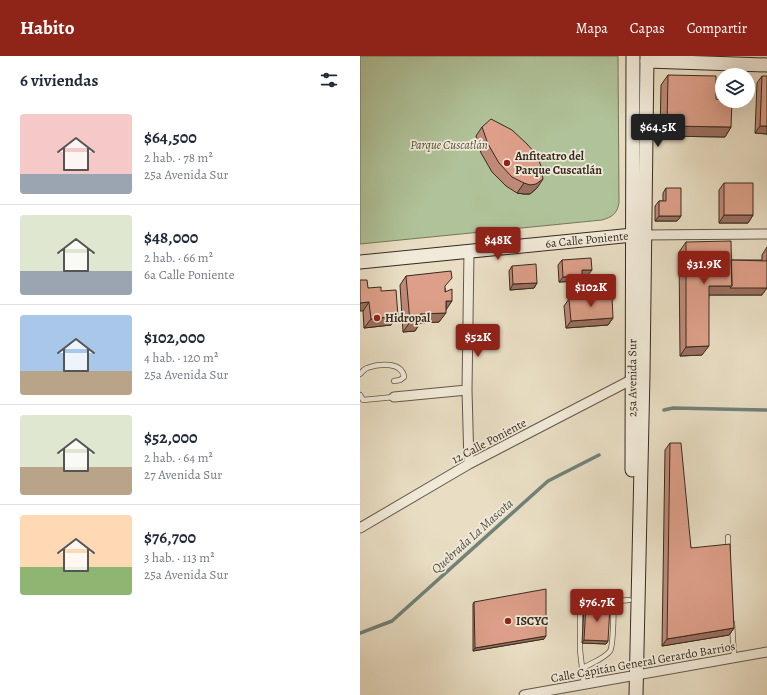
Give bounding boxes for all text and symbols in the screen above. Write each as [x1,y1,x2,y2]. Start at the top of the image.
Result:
text: Habito [20,15,74,41]
text: Mapa [576,19,608,38]
text: Capas [630,19,665,38]
text: Compartir [687,19,747,38]
map controls [715,68,755,108]
button: layers [715,68,755,108]
text: 6 viviendas [20,69,98,92]
icon: filters [318,69,340,91]
pin: $64.5K [625,114,691,148]
text: $64.5K [640,118,676,135]
text: $64,500 [144,126,197,149]
icon: home [52,130,100,178]
park label: Parque Cuscatlán [410,137,488,153]
place label: Anfiteatro del Parque Cuscatlán [514,148,602,178]
text: 2 hab. · 78 m² [144,149,213,166]
marker: Anfiteatro del Parque Cuscatlán [502,158,512,168]
text: 25a Avenida Sur [144,166,228,183]
text: $48,000 [144,226,198,249]
pin: $48K [474,227,522,261]
street label: 6a Calle Poniente [544,227,629,252]
icon: home [52,231,100,279]
text: $48K [485,231,511,248]
text: 2 hab. · 66 m² [144,249,213,266]
pin: $31.9K [671,251,737,285]
text: $31.9K [687,255,721,272]
text: 6a Calle Poniente [144,266,234,283]
pin: $102K [563,274,619,308]
text: $102K [575,278,607,295]
place label: Hidropal [385,310,431,326]
marker: Hidropal [372,313,382,323]
pin: $52K [454,324,502,358]
text: $102,000 [144,326,205,349]
text: $52K [465,328,491,345]
icon: home [52,331,100,379]
street label: 25a Avenida Sur [624,339,640,417]
text: 4 hab. · 120 m² [144,349,218,366]
text: 25a Avenida Sur [144,366,228,383]
street label: 12 Calle Poniente [449,415,529,467]
text: $52,000 [144,426,198,449]
icon: home [52,431,100,479]
text: 2 hab. · 64 m² [144,449,213,466]
text: 27 Avenida Sur [144,466,222,483]
water label: Quebrada La Mascota [427,495,517,577]
text: $76,700 [144,526,196,549]
icon: home [52,531,100,579]
text: 3 hab. · 113 m² [144,549,214,566]
text: 25a Avenida Sur [144,566,228,583]
pin: $76.7K [564,589,630,623]
text: $76.7K [579,593,615,610]
place label: ISCYC [516,613,548,629]
marker: ISCYC [503,616,513,626]
street label: Calle Capitán General Gerardo Barrios [549,638,737,686]

